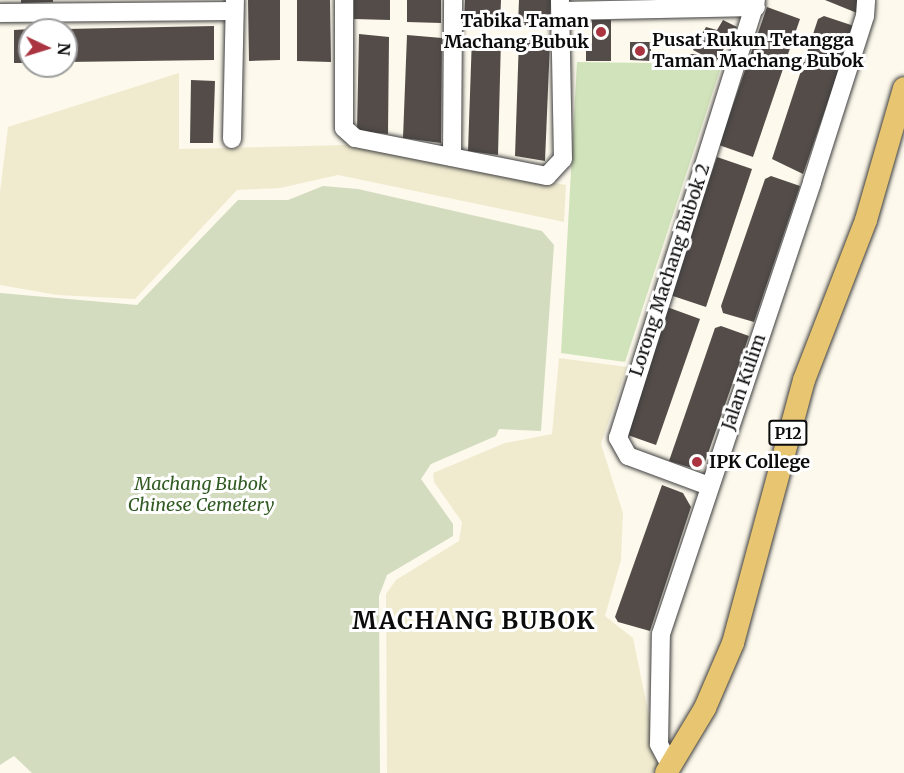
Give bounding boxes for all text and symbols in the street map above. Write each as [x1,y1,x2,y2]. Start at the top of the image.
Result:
place label: Tabika Taman Machang Bubuk [444,11,589,54]
north arrow [18,18,78,78]
marker: Tabika Taman Machang Bubuk [594,25,608,39]
place label: Pusat Rukun Tetangga Taman Machang Bubok [652,30,864,72]
text: N [54,42,74,56]
marker: Pusat Rukun Tetangga Taman Machang Bubok [633,44,647,58]
street label: Lorong Machang Bubok 2 [625,161,715,379]
street label: Jalan Kulim [717,331,771,433]
road number: P12 [767,420,809,446]
place label: IPK College [709,451,810,473]
marker: IPK College [690,455,704,469]
park label: Machang Bubok Chinese Cemetery [128,474,274,516]
district label: MACHANG BUBOK [352,607,596,635]

